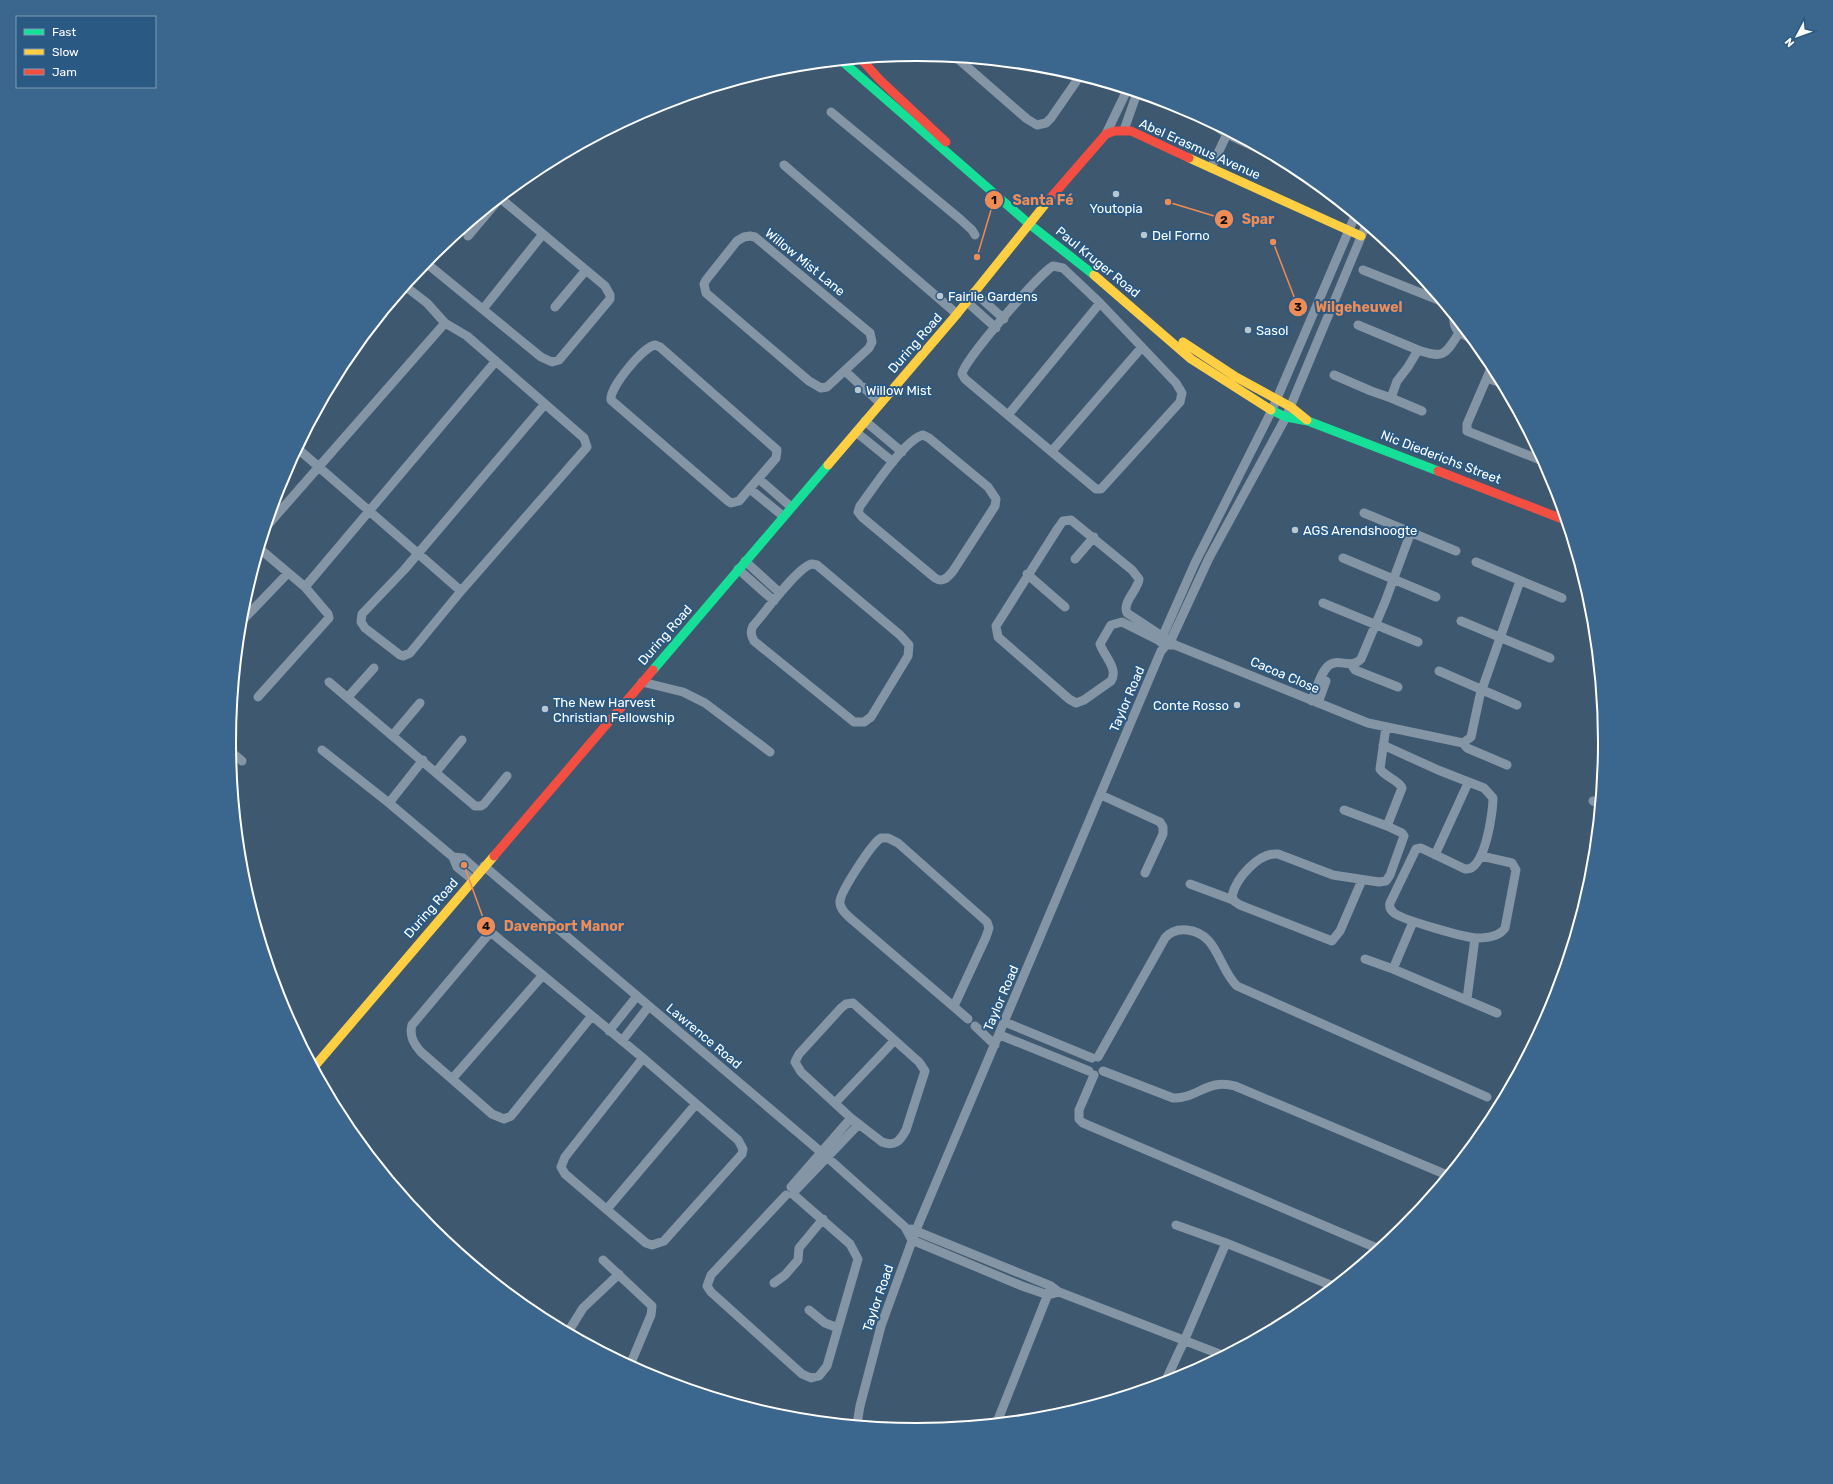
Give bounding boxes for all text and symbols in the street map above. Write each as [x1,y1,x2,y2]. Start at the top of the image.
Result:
legend [16,16,156,88]
north arrow [1777,16,1817,56]
text: Fast [52,25,76,39]
text: N [1782,35,1797,49]
text: Slow [52,45,79,59]
text: Jam [52,65,77,79]
street label: Abel Erasmus Avenue [1137,116,1263,182]
callout: Santa Fé [984,187,1081,213]
marker: Youtopia [1111,189,1121,199]
text: Santa Fé [1012,192,1074,209]
text: 1 [991,193,997,207]
place label: Youtopia [1089,201,1143,216]
callout: Spar [1214,206,1282,232]
text: Spar [1242,211,1275,228]
text: 2 [1220,213,1228,227]
street label: Paul Kruger Road [1052,224,1143,301]
street label: Willow Mist Lane [762,225,848,299]
place label: Del Forno [1152,228,1210,243]
marker: Del Forno [1139,230,1149,240]
place label: Fairlie Gardens [948,289,1038,304]
marker: Fairlie Gardens [935,291,945,301]
callout: Wilgeheuwel [1288,294,1411,320]
text: Wilgeheuwel [1315,299,1403,316]
text: 3 [1294,300,1302,314]
street label: During Road [885,310,946,377]
place label: Sasol [1256,323,1289,338]
marker: Sasol [1243,325,1253,335]
place label: Willow Mist [866,383,932,398]
marker: Willow Mist [853,385,863,395]
street label: Nic Diederichs Street [1379,427,1503,487]
place label: AGS Arendshoogte [1303,523,1417,539]
marker: AGS Arendshoogte [1290,525,1300,535]
street label: During Road [635,602,696,669]
street label: Cacoa Close [1248,654,1322,696]
street label: Taylor Road [1106,664,1148,734]
place label: The New Harvest Christian Fellowship [553,695,675,725]
place label: Conte Rosso [1153,698,1229,713]
marker: Conte Rosso [1232,700,1242,710]
marker: The New Harvest Christian Fellowship [540,704,550,714]
street label: During Road [401,875,462,942]
callout: Davenport Manor [476,913,633,939]
text: Davenport Manor [504,918,625,935]
text: 4 [482,919,490,933]
street label: Taylor Road [980,963,1022,1033]
street label: Lawrence Road [663,1000,745,1072]
street label: Taylor Road [860,1263,896,1333]

